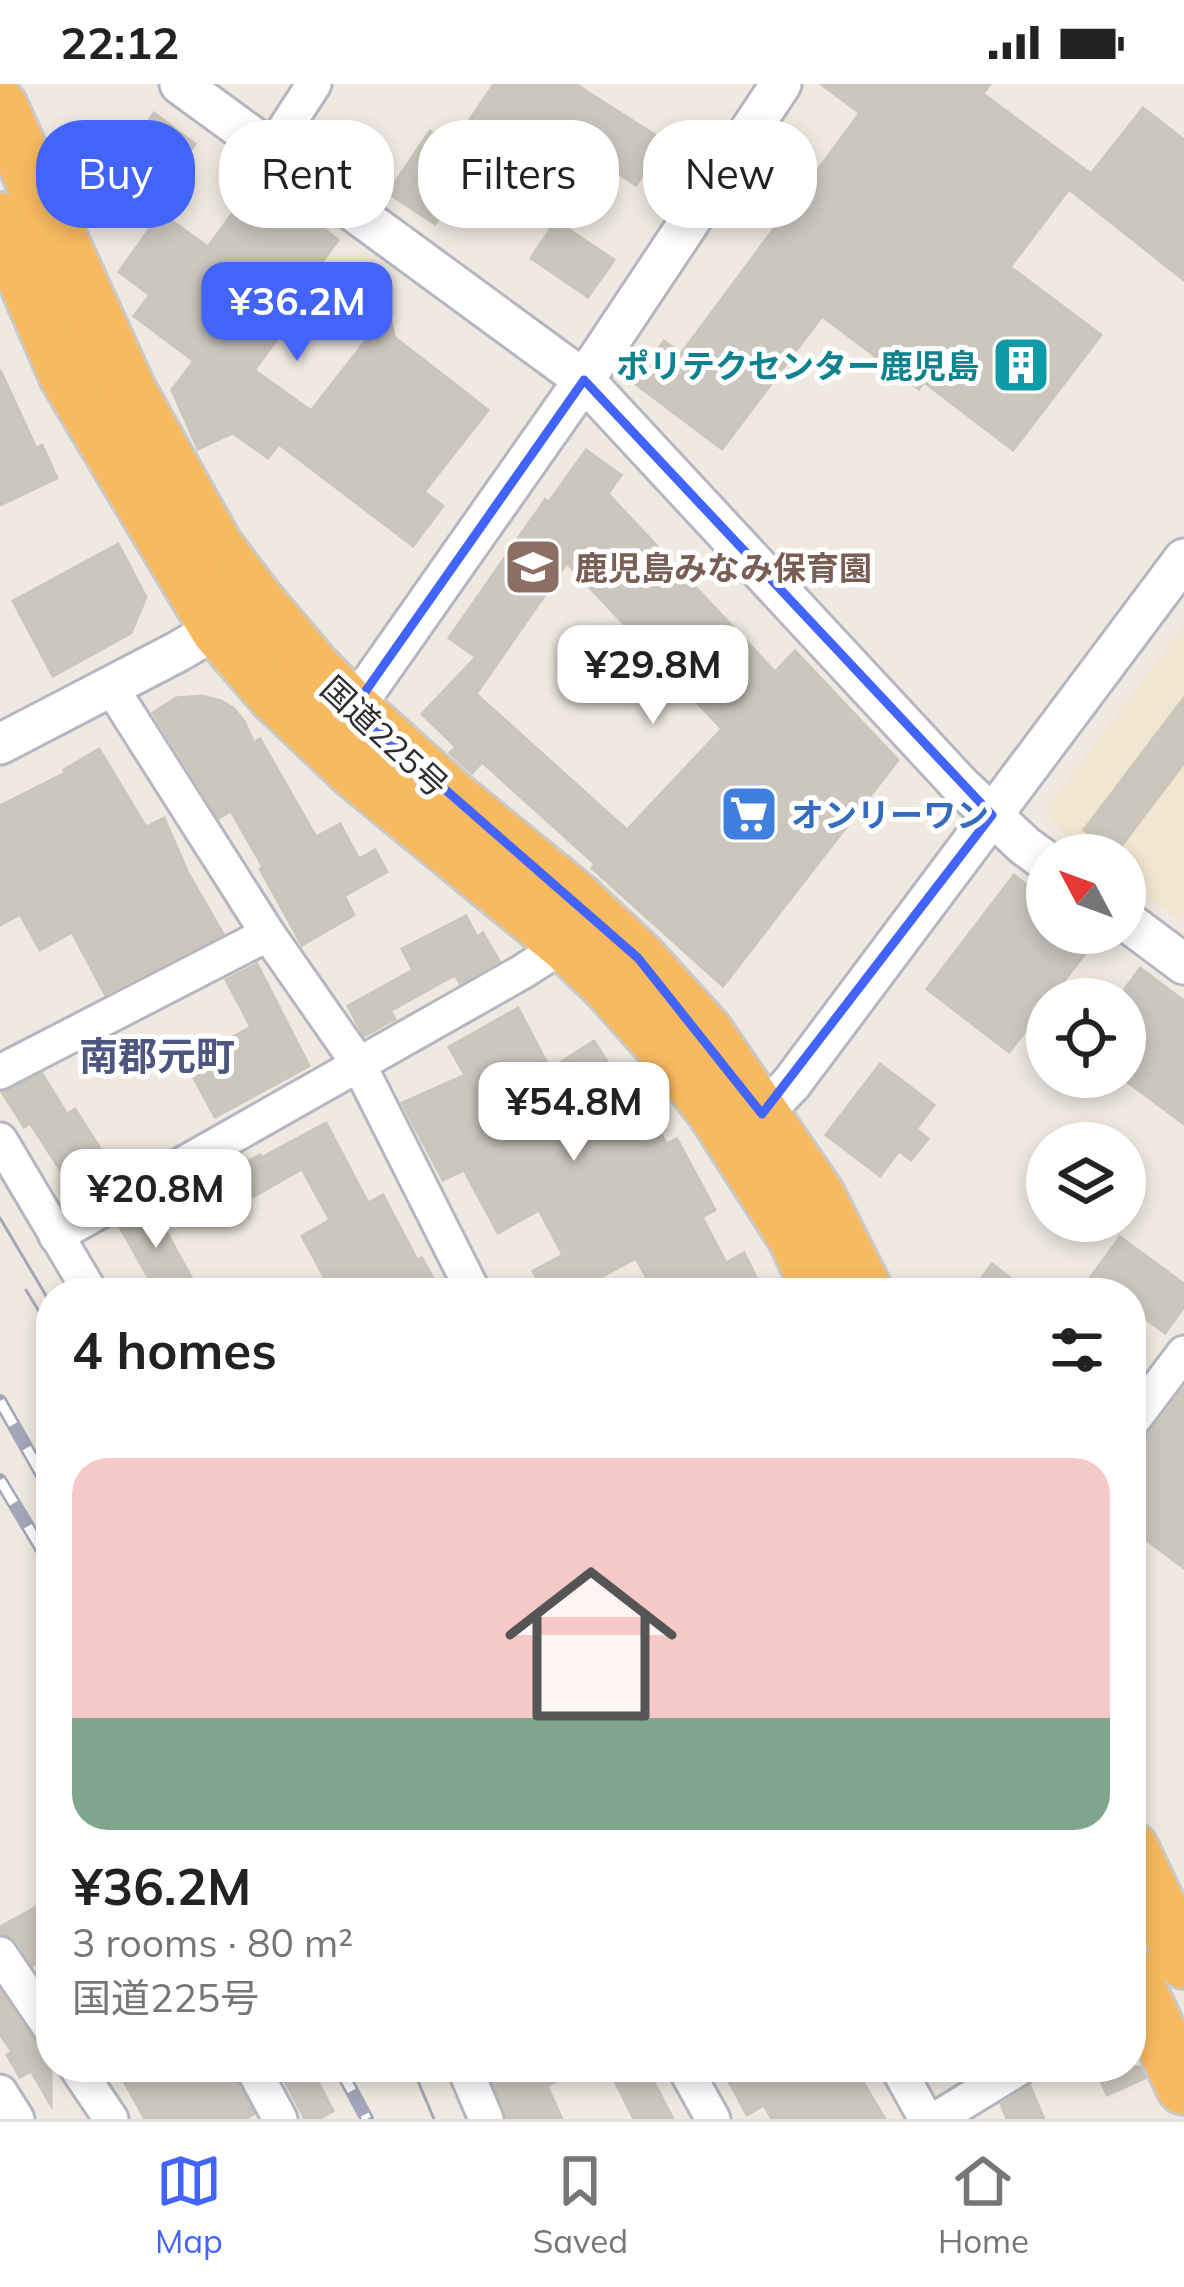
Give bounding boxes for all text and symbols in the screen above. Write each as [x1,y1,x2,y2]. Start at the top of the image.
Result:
text: 22:12 [60,14,179,70]
chip: Buy [36,120,195,228]
chip: Rent [219,120,394,228]
chip: Filters [418,120,619,228]
chip: New [643,120,817,228]
pin: ¥36.2M [199,262,395,364]
text: ¥36.2M [228,276,366,325]
building icon: ポリテクセンター鹿児島 [990,334,1052,396]
place label: ポリテクセンター鹿児島 [616,345,979,386]
school or university icon: 鹿児島みなみ保育園 [502,536,564,598]
place label: 鹿児島みなみ保育園 [575,547,872,588]
pin: ¥29.8M [555,625,751,727]
text: ¥29.8M [584,639,722,688]
street label: 国道225号 [313,667,457,805]
supermarket icon: オンリーワン [718,783,780,845]
place label: オンリーワン [791,794,989,835]
north arrow [1026,834,1146,954]
map controls [1026,834,1146,1242]
button: locate [1026,978,1146,1098]
district label: 南郡元町 [79,1031,235,1080]
pin: ¥54.8M [476,1062,672,1164]
text: ¥54.8M [505,1076,643,1125]
button: layers [1026,1122,1146,1242]
pin: ¥20.8M [58,1149,254,1251]
text: ¥20.8M [87,1163,225,1212]
icon: filters [1044,1317,1110,1383]
text: 4 homes [72,1318,277,1382]
icon: home [483,1536,699,1752]
text: ¥36.2M [72,1854,251,1918]
text: 3 rooms · 80 m² [72,1918,353,1967]
text: 国道225号 [72,1973,259,2022]
tab: Map [155,2148,223,2261]
tab: Saved [533,2148,628,2261]
tab: Home [938,2148,1029,2261]

